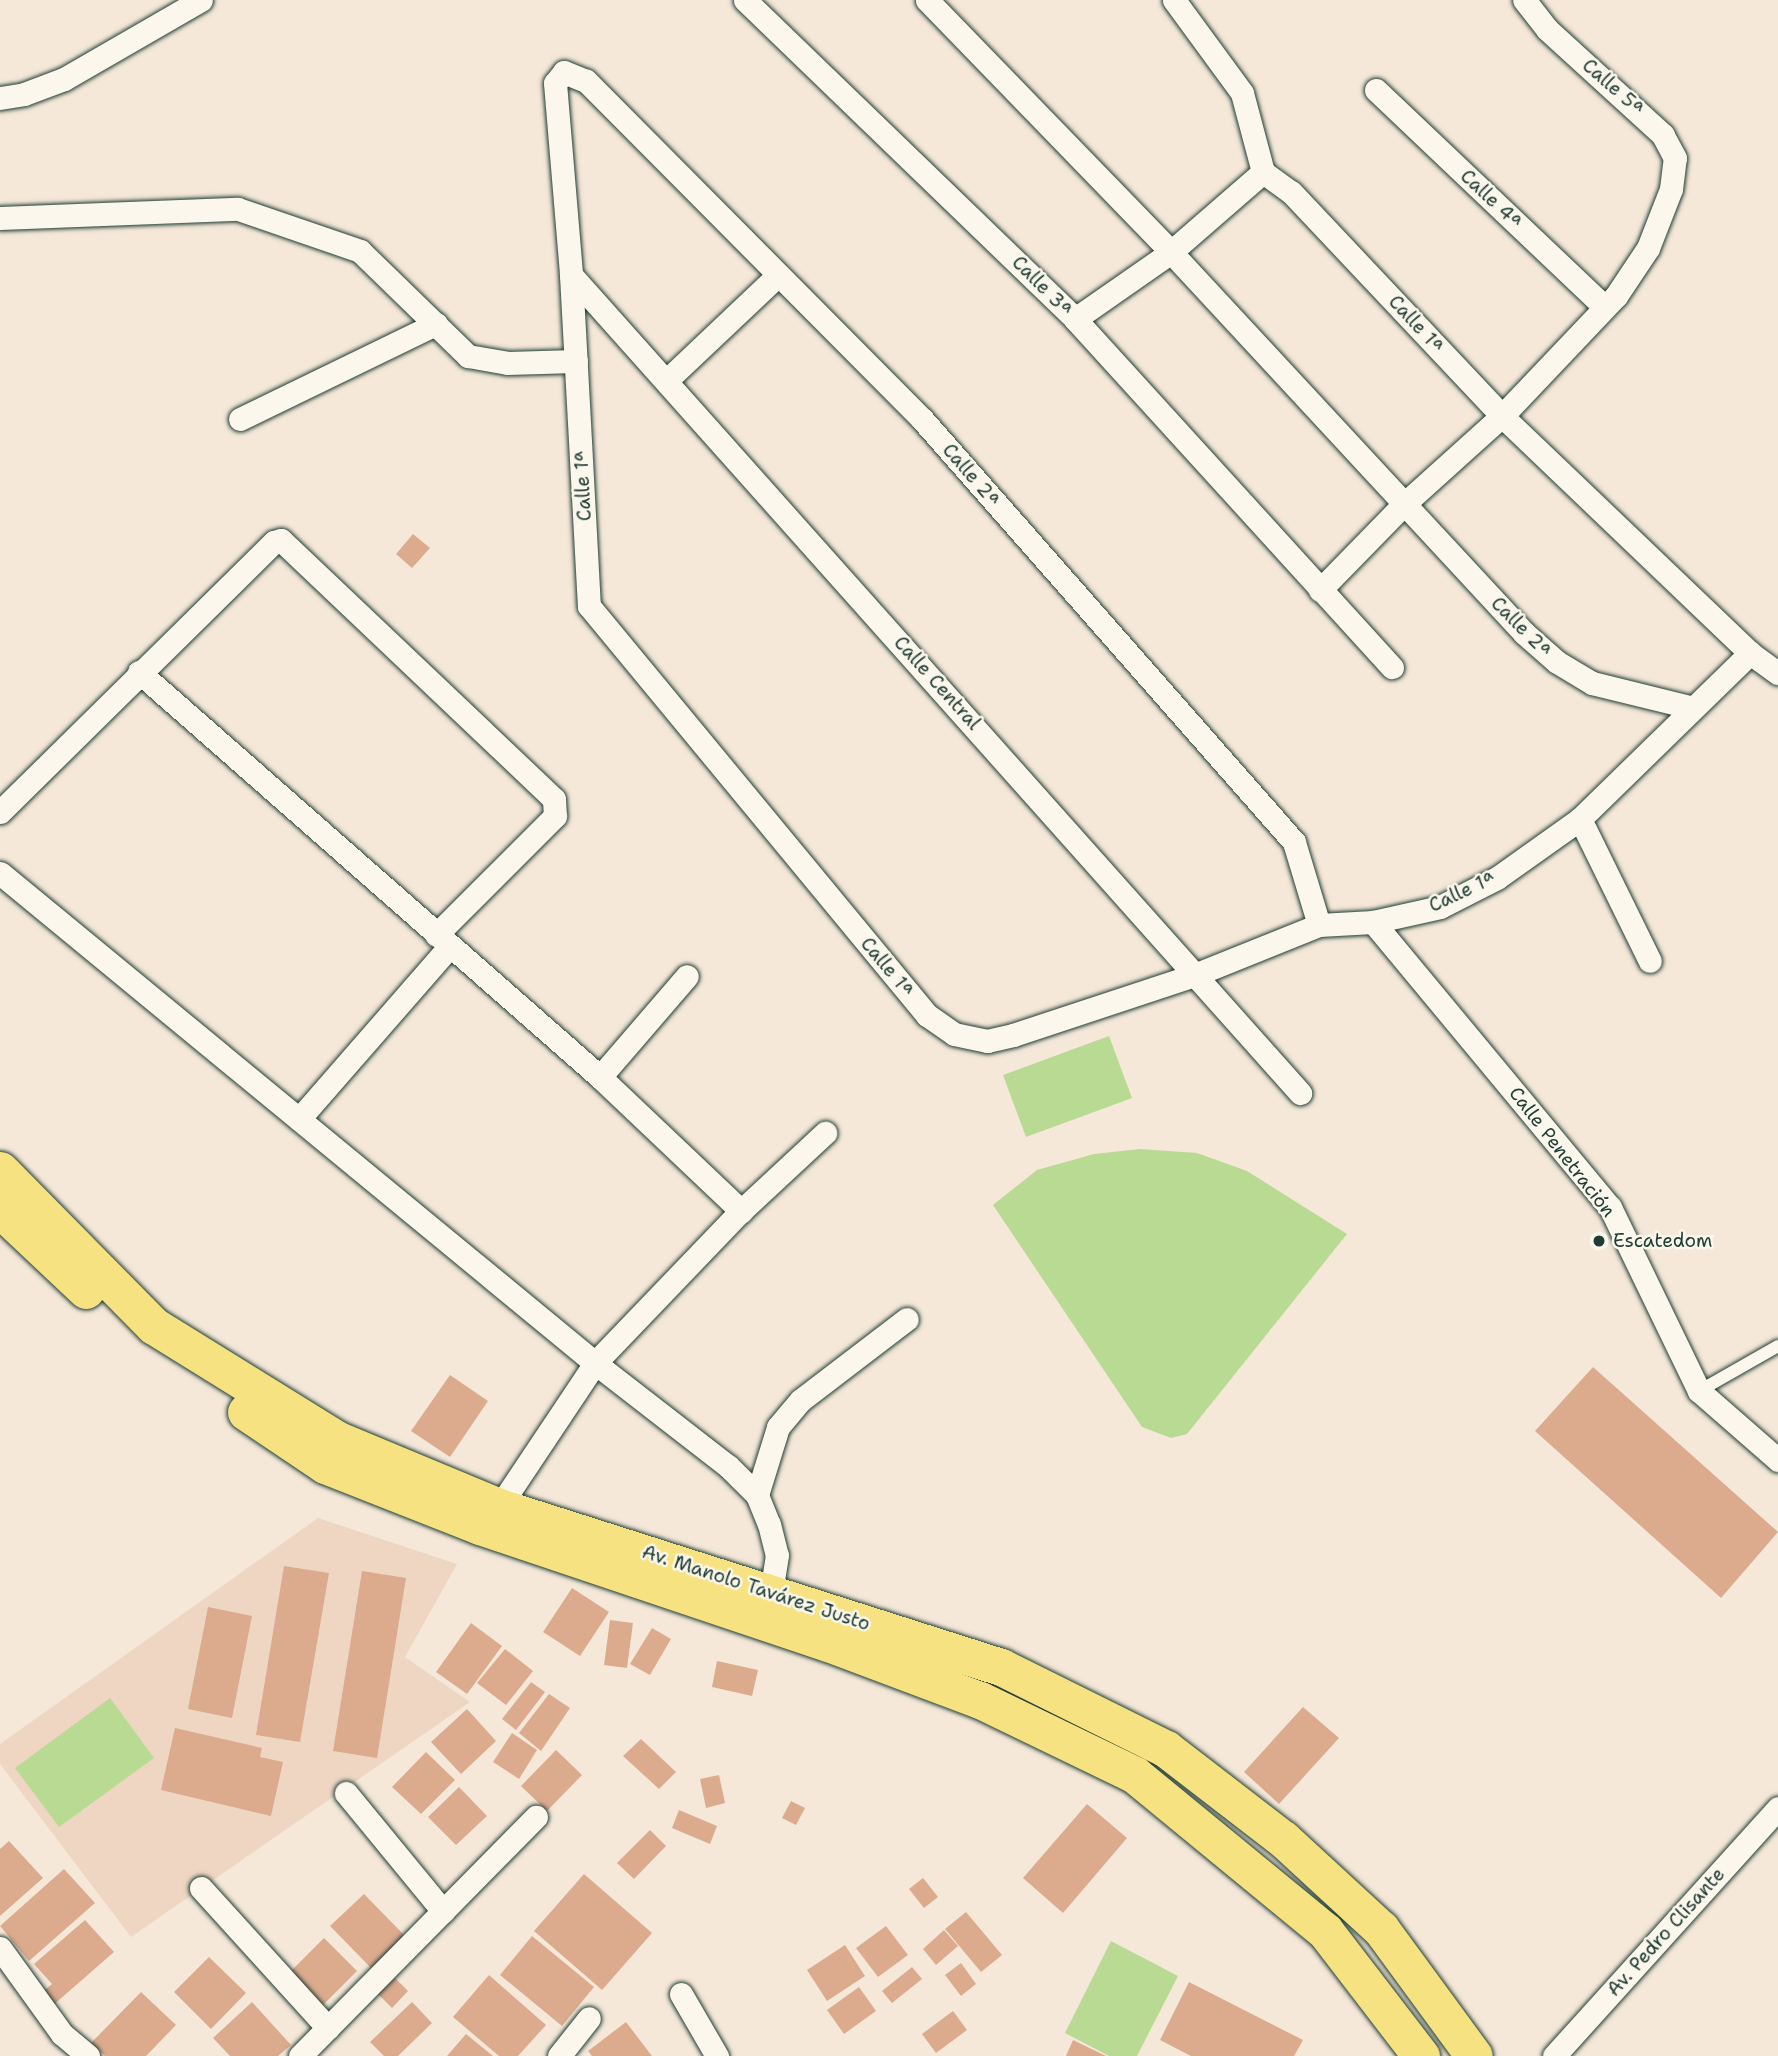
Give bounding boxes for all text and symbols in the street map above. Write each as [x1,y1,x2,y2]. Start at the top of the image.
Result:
street label: Calle 5ª [1578,54,1648,120]
street label: Calle 4ª [1456,165,1526,233]
street label: Calle 3ª [1007,251,1077,321]
street label: Calle 1ª [1384,290,1448,358]
street label: Calle 2ª [938,439,1004,511]
street label: Calle 1ª [570,450,596,522]
street label: Calle 2ª [1486,592,1556,662]
street label: Calle Central [889,631,985,735]
street label: Calle 1ª [1425,867,1499,917]
street label: Calle 1ª [856,933,918,1001]
street label: Calle Penetración [1504,1082,1620,1222]
place label: Escatedom [1613,1230,1712,1252]
marker: Escatedom [1591,1233,1607,1249]
street label: Av. Manolo Tavárez Justo [639,1540,873,1636]
street label: Av. Pedro Clisante [1602,1863,1730,2001]

